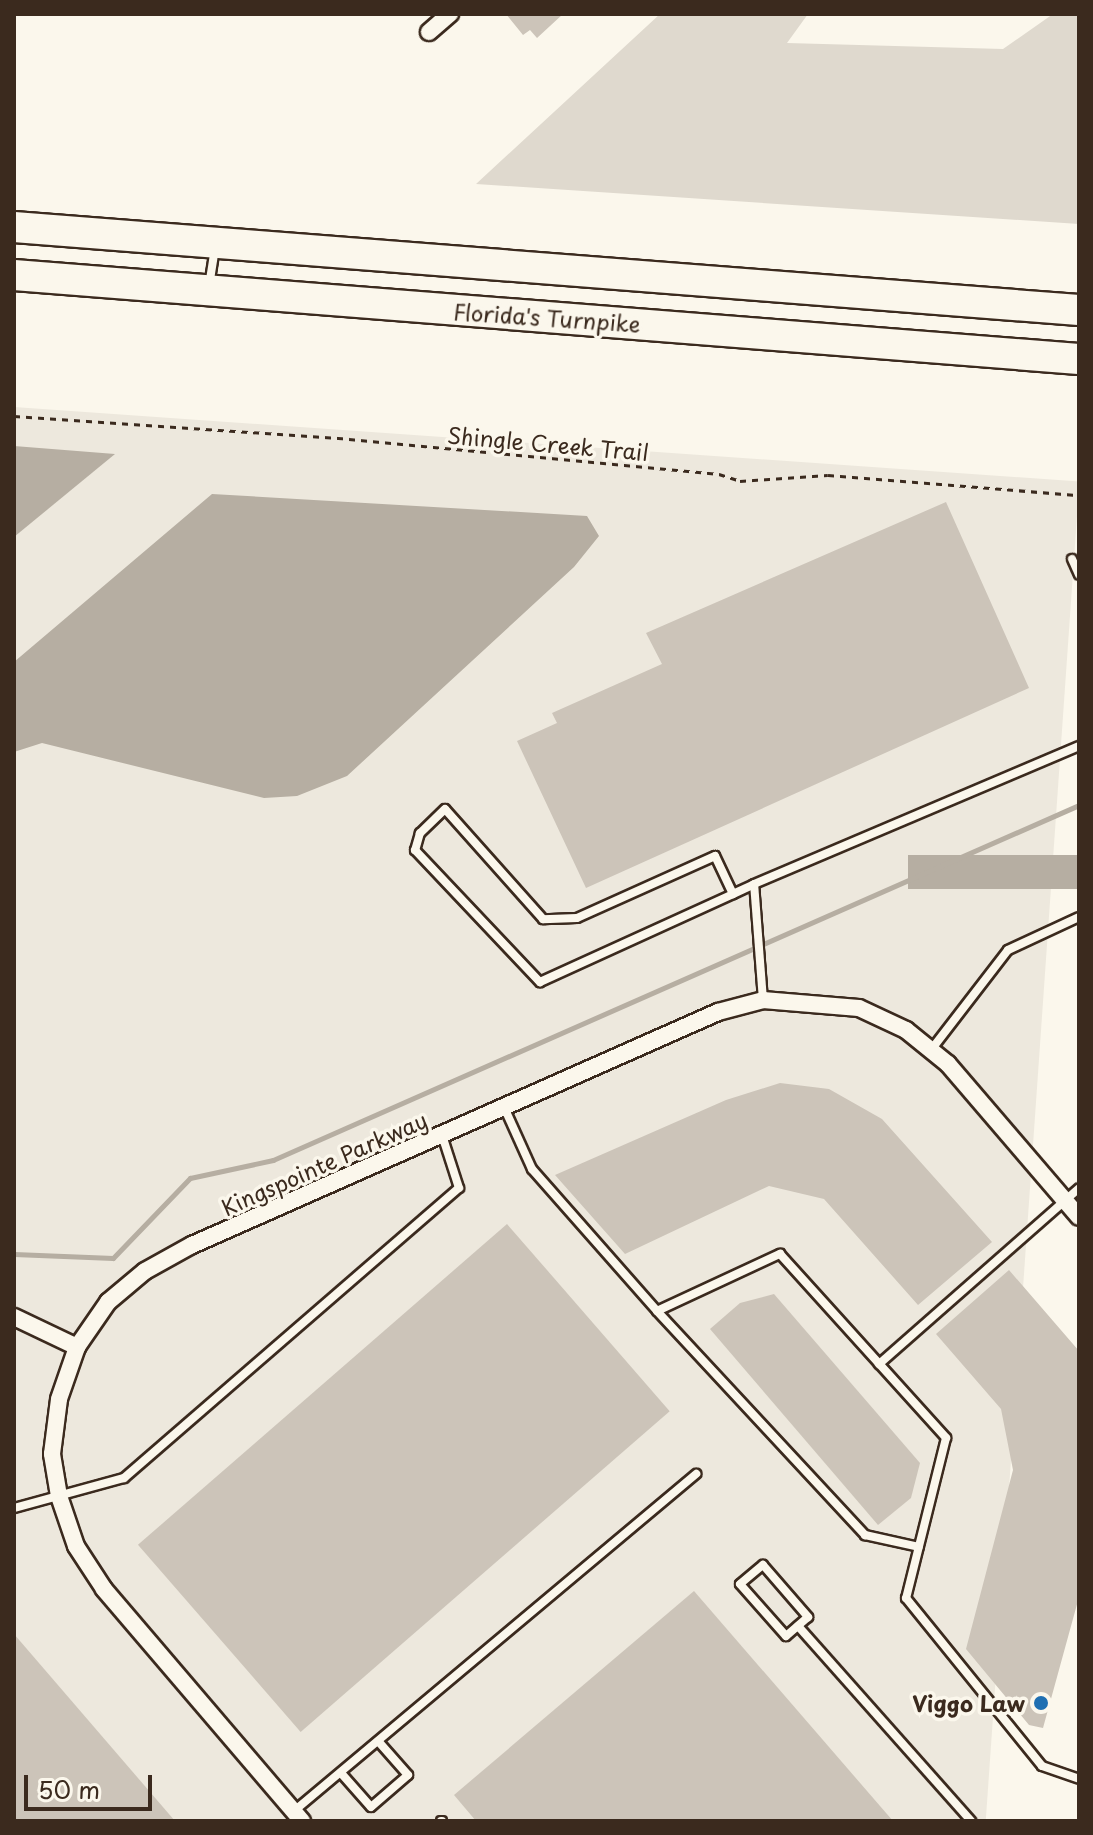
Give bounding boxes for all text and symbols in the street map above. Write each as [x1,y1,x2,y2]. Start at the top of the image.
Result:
street label: Florida's Turnpike [452,297,642,337]
street label: Shingle Creek Trail [444,421,652,465]
street label: Kingspointe Parkway [217,1106,431,1220]
place label: Viggo Law [912,1690,1025,1716]
marker: Viggo Law [1032,1694,1050,1712]
scale bar [28,1759,156,1809]
text: 50 m [38,1771,100,1807]

